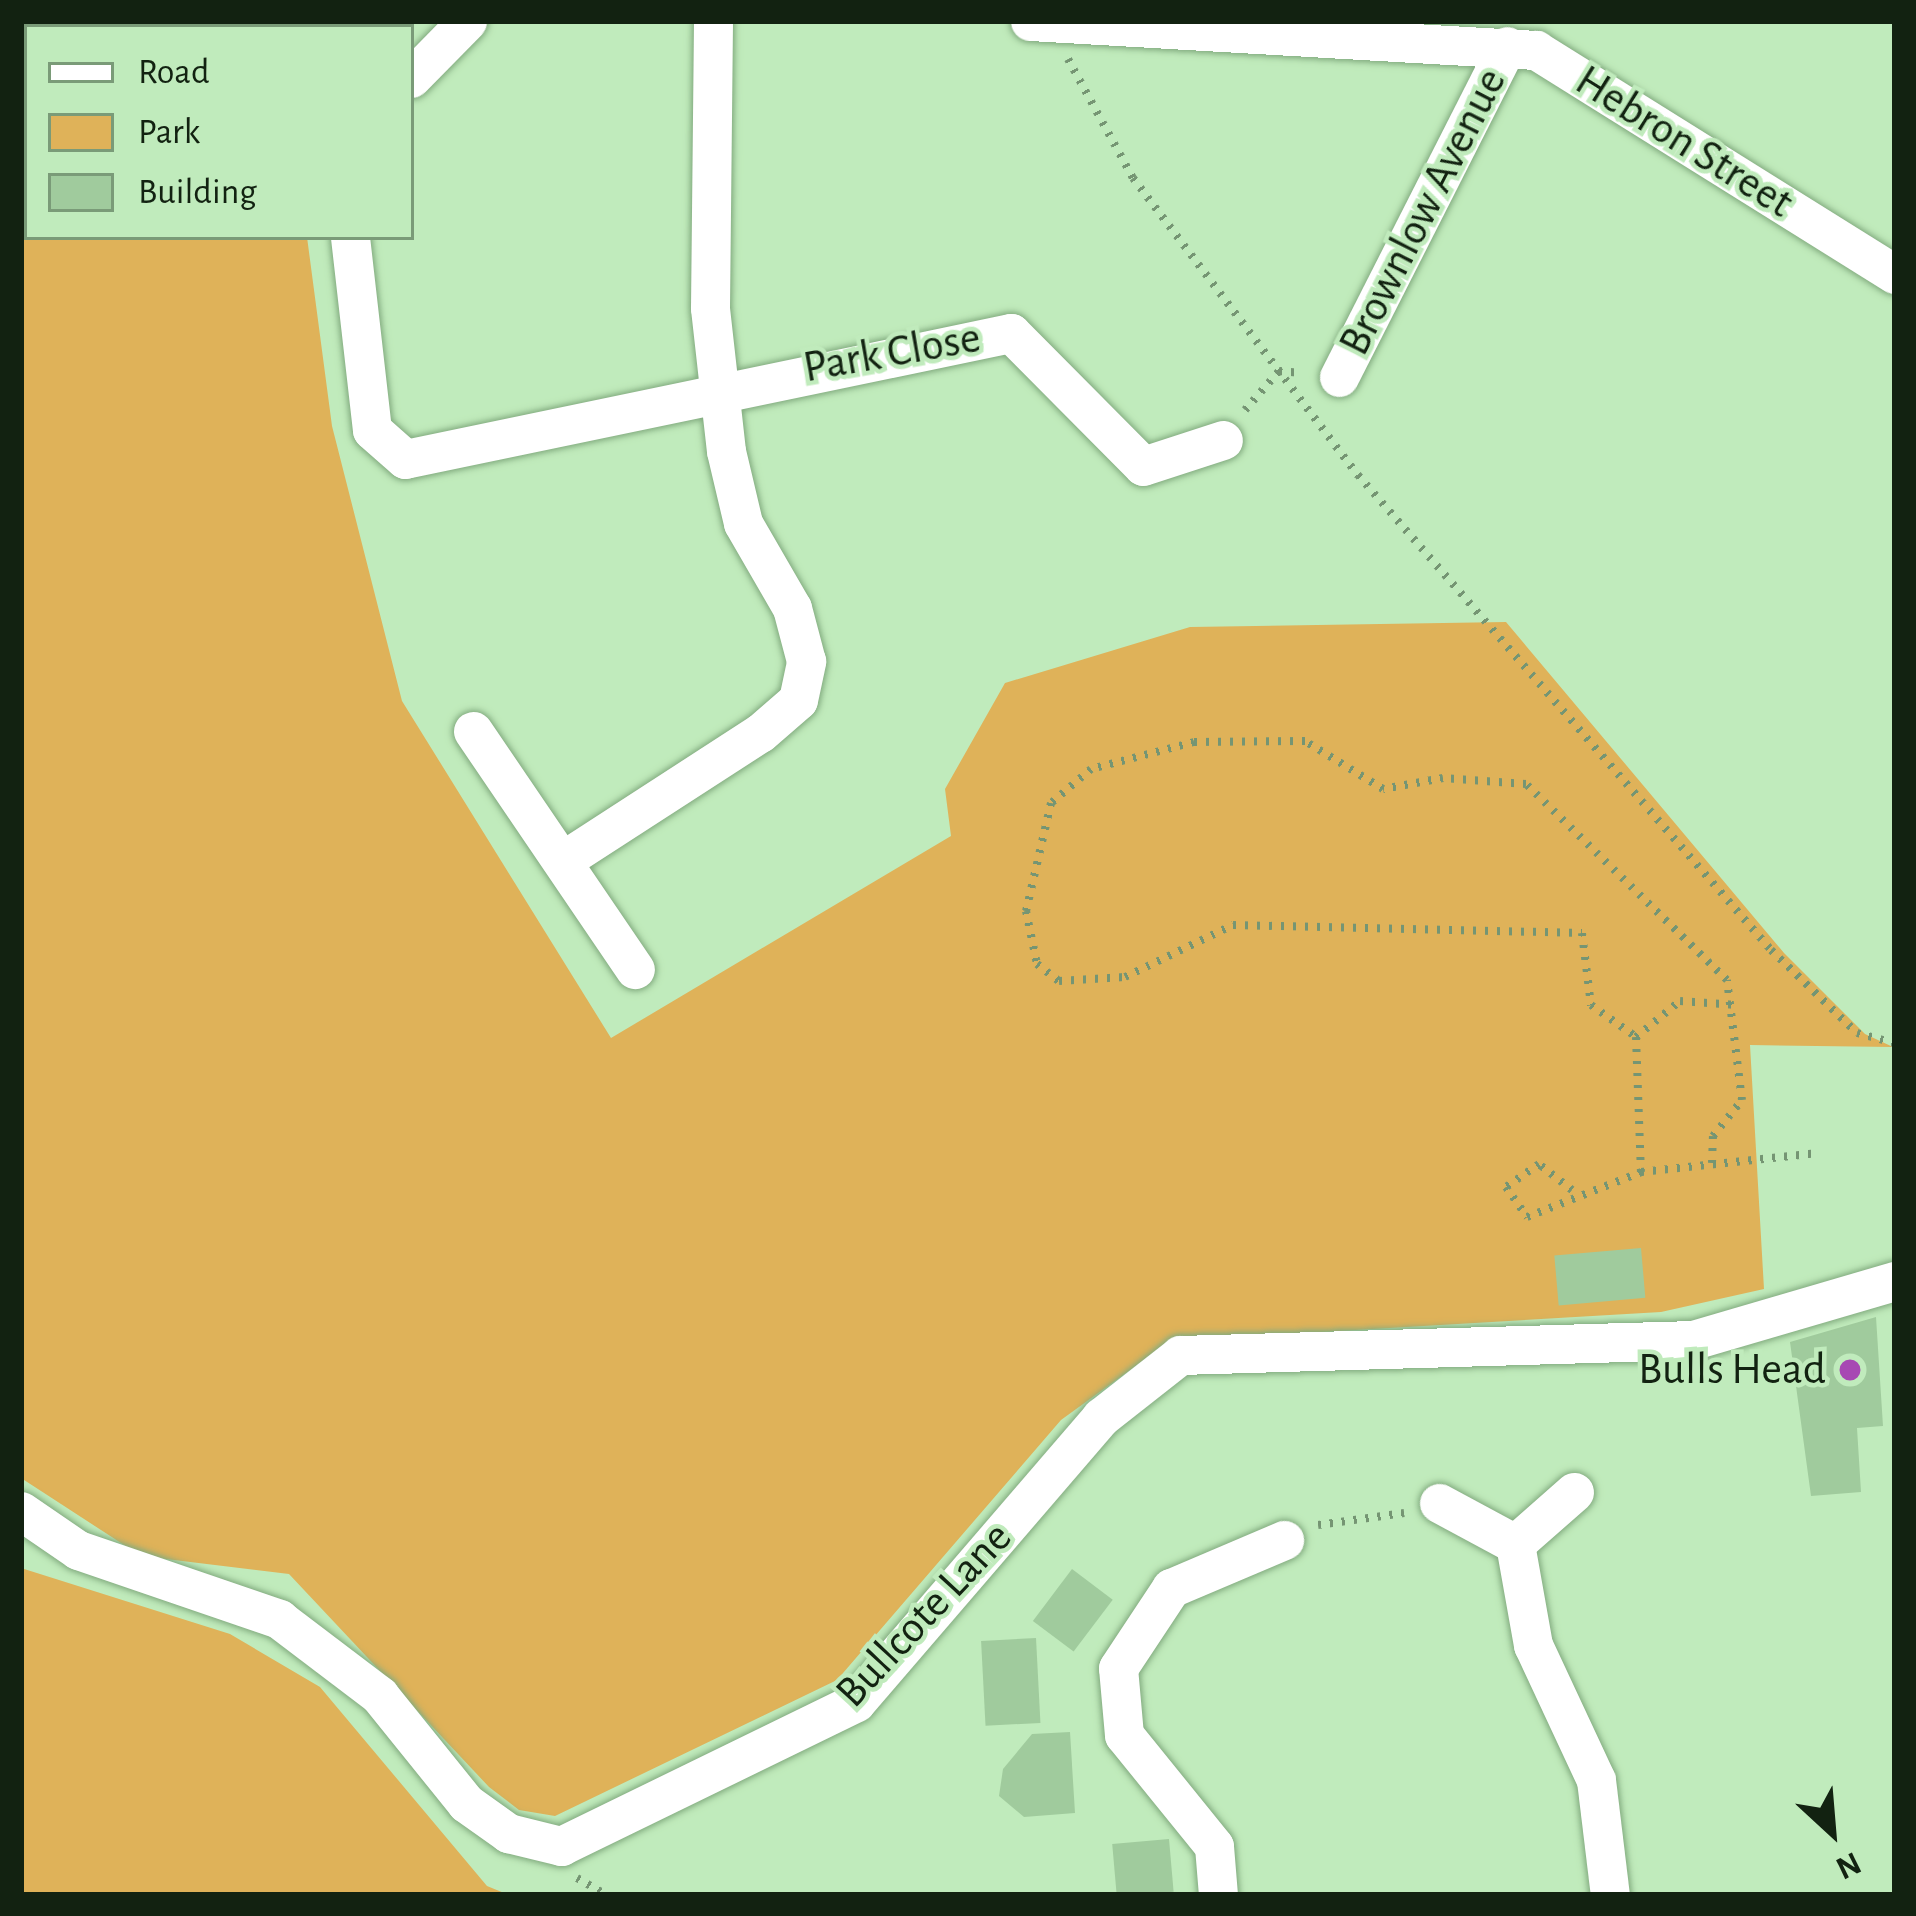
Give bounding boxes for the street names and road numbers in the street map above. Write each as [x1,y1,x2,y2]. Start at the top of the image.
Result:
street label: Hebron Street [1565,54,1803,230]
street label: Brownlow Avenue [1328,60,1518,364]
street label: Park Close [799,311,985,395]
street label: Bullcote Lane [825,1511,1023,1719]

